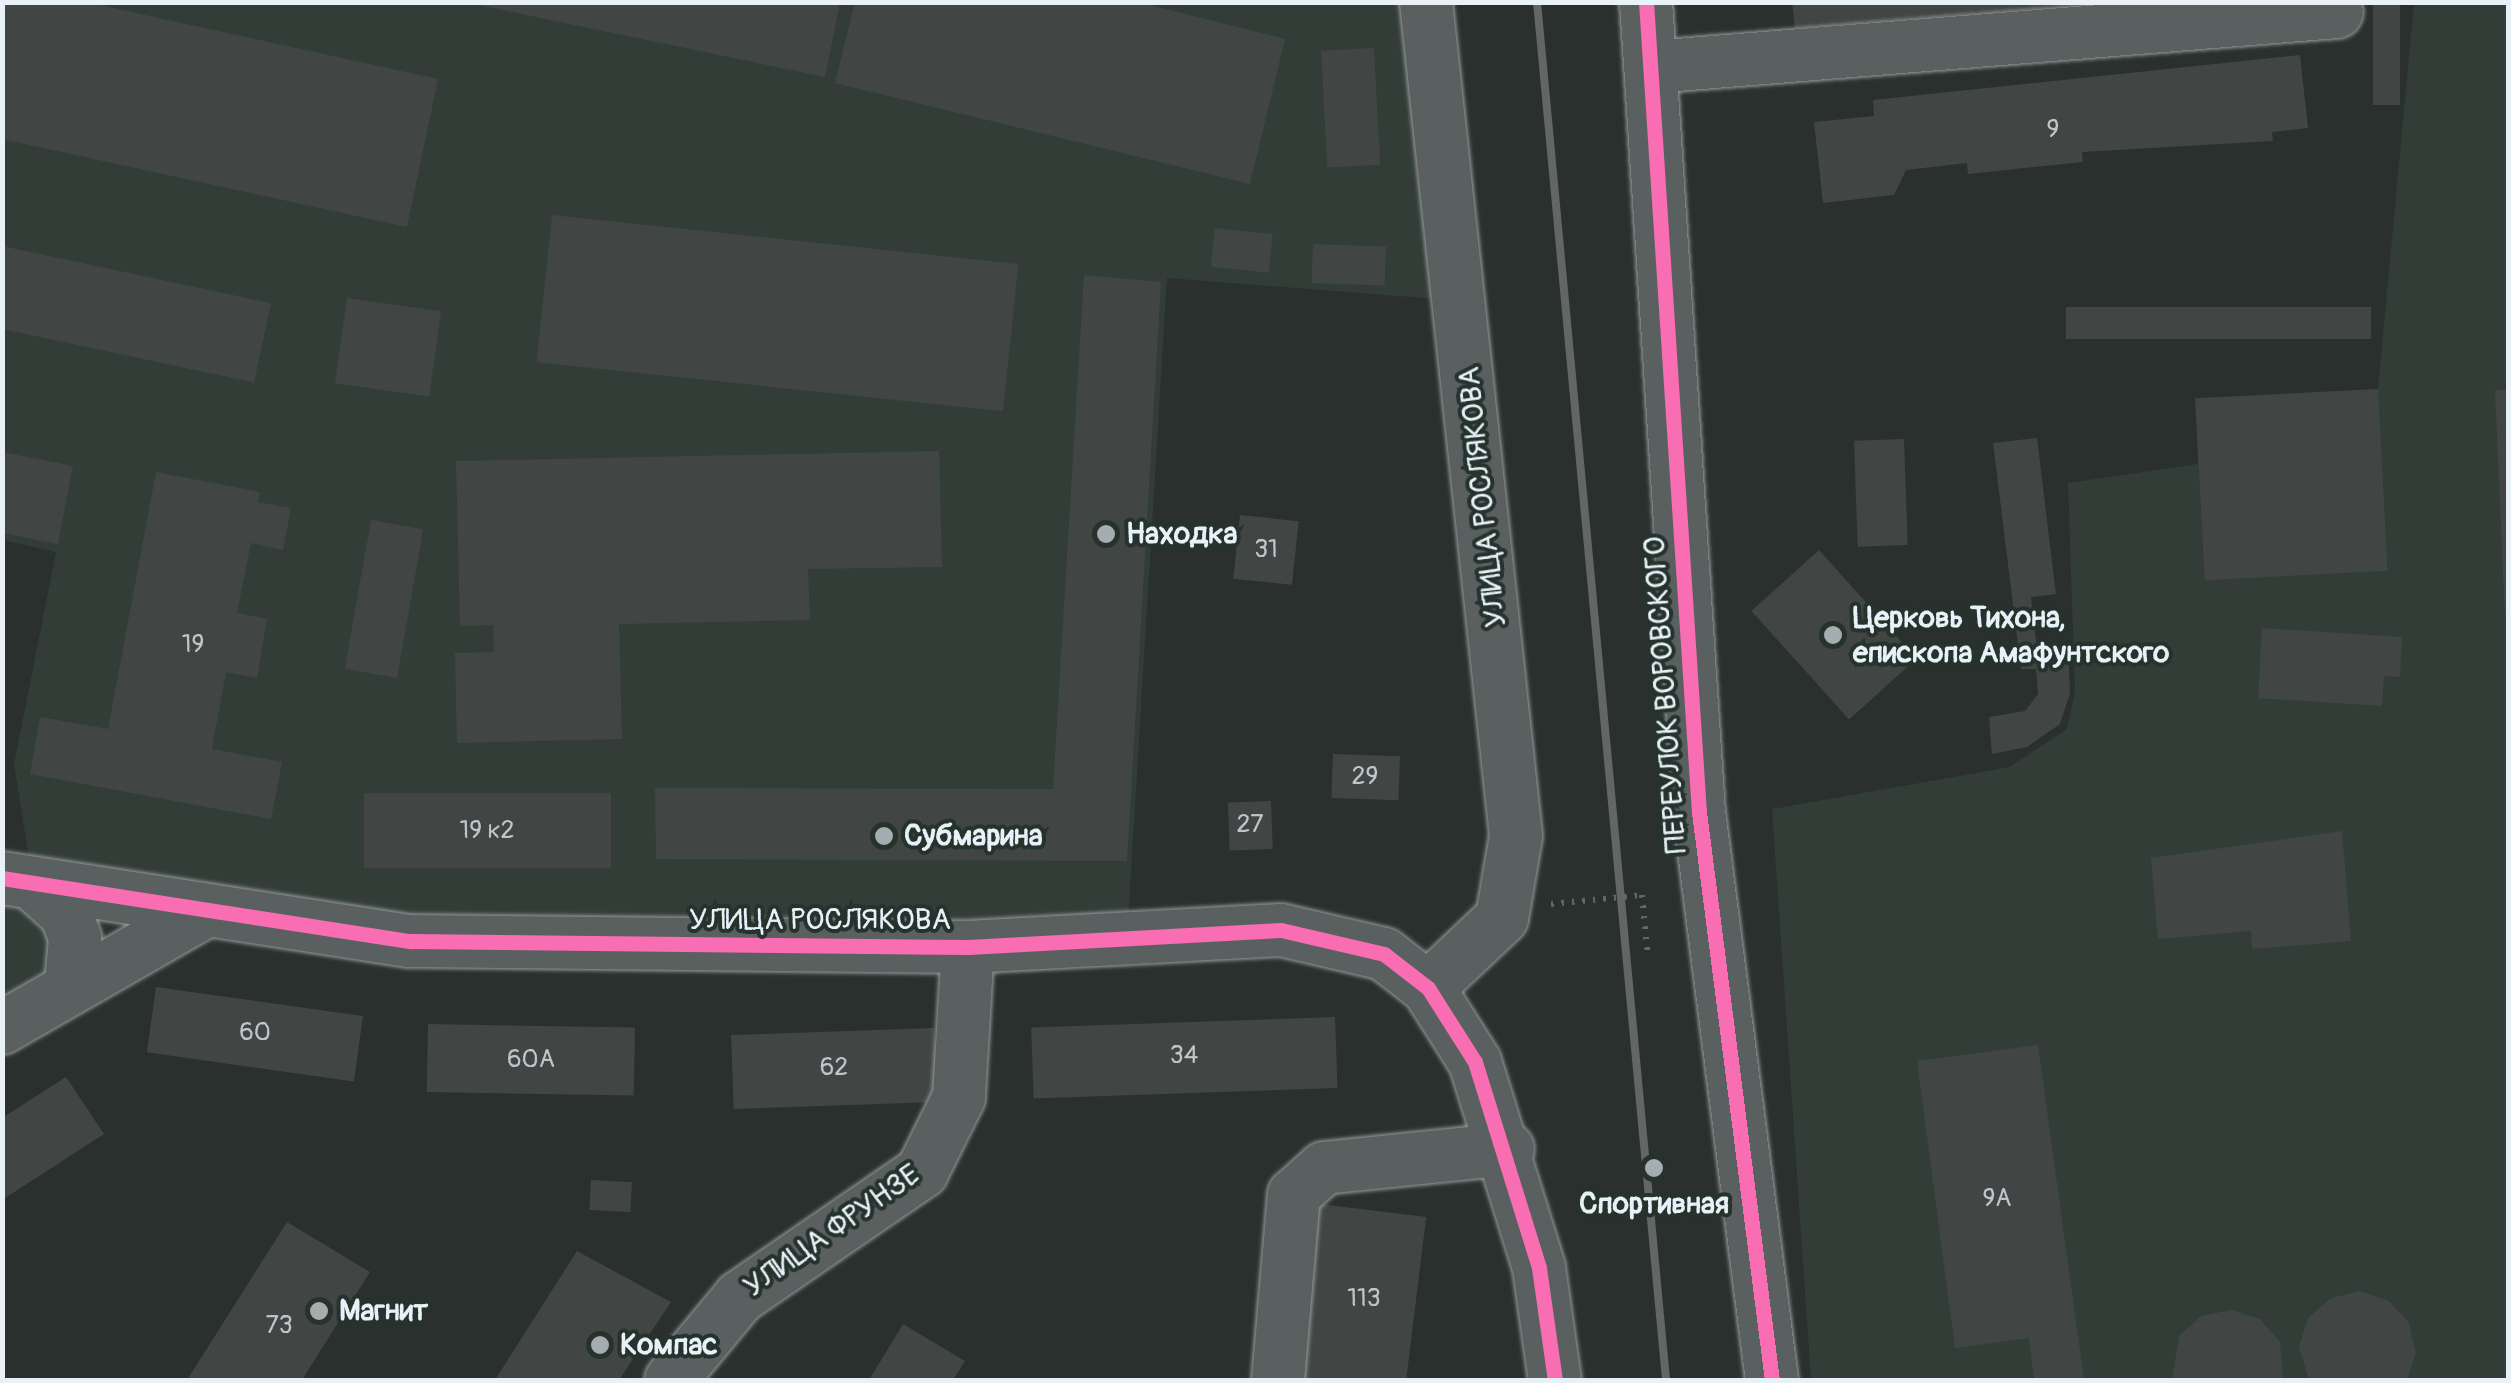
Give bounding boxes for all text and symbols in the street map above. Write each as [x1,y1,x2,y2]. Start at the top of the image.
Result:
house number: 9 [2047,115,2059,145]
street label: УЛИЦА РОСЛЯКОВА [1451,365,1515,629]
place label: Находка [1126,516,1237,552]
marker: Находка [1095,523,1117,545]
house number: 31 [1254,535,1278,565]
street label: ПЕРЕУЛОК ВОРОВСКОГО [1637,535,1695,855]
place label: Церковь Тихона, епископа Амафунтского [1853,600,2169,670]
marker: Церковь Тихона, епископа Амафунтского [1822,624,1844,646]
house number: 19 [182,630,204,660]
house number: 29 [1352,762,1378,792]
house number: 27 [1236,810,1264,840]
house number: 19 к2 [460,816,514,846]
place label: Субмарина [904,818,1043,854]
marker: Субмарина [873,825,895,847]
street label: УЛИЦА РОСЛЯКОВА [689,902,951,938]
house number: 60 [239,1018,271,1048]
house number: 34 [1170,1041,1198,1071]
house number: 60А [507,1045,555,1075]
house number: 62 [820,1053,848,1083]
marker: Спортивная [1641,1155,1667,1181]
street label: УЛИЦА ФРУНЗЕ [737,1157,927,1305]
house number: 9А [1982,1184,2012,1214]
place label: Спортивная [1579,1186,1729,1222]
house number: 113 [1347,1284,1381,1314]
place label: Магнит [339,1293,428,1329]
marker: Магнит [308,1300,330,1322]
house number: 73 [265,1311,293,1341]
place label: Компас [620,1327,718,1363]
marker: Компас [589,1334,611,1356]

